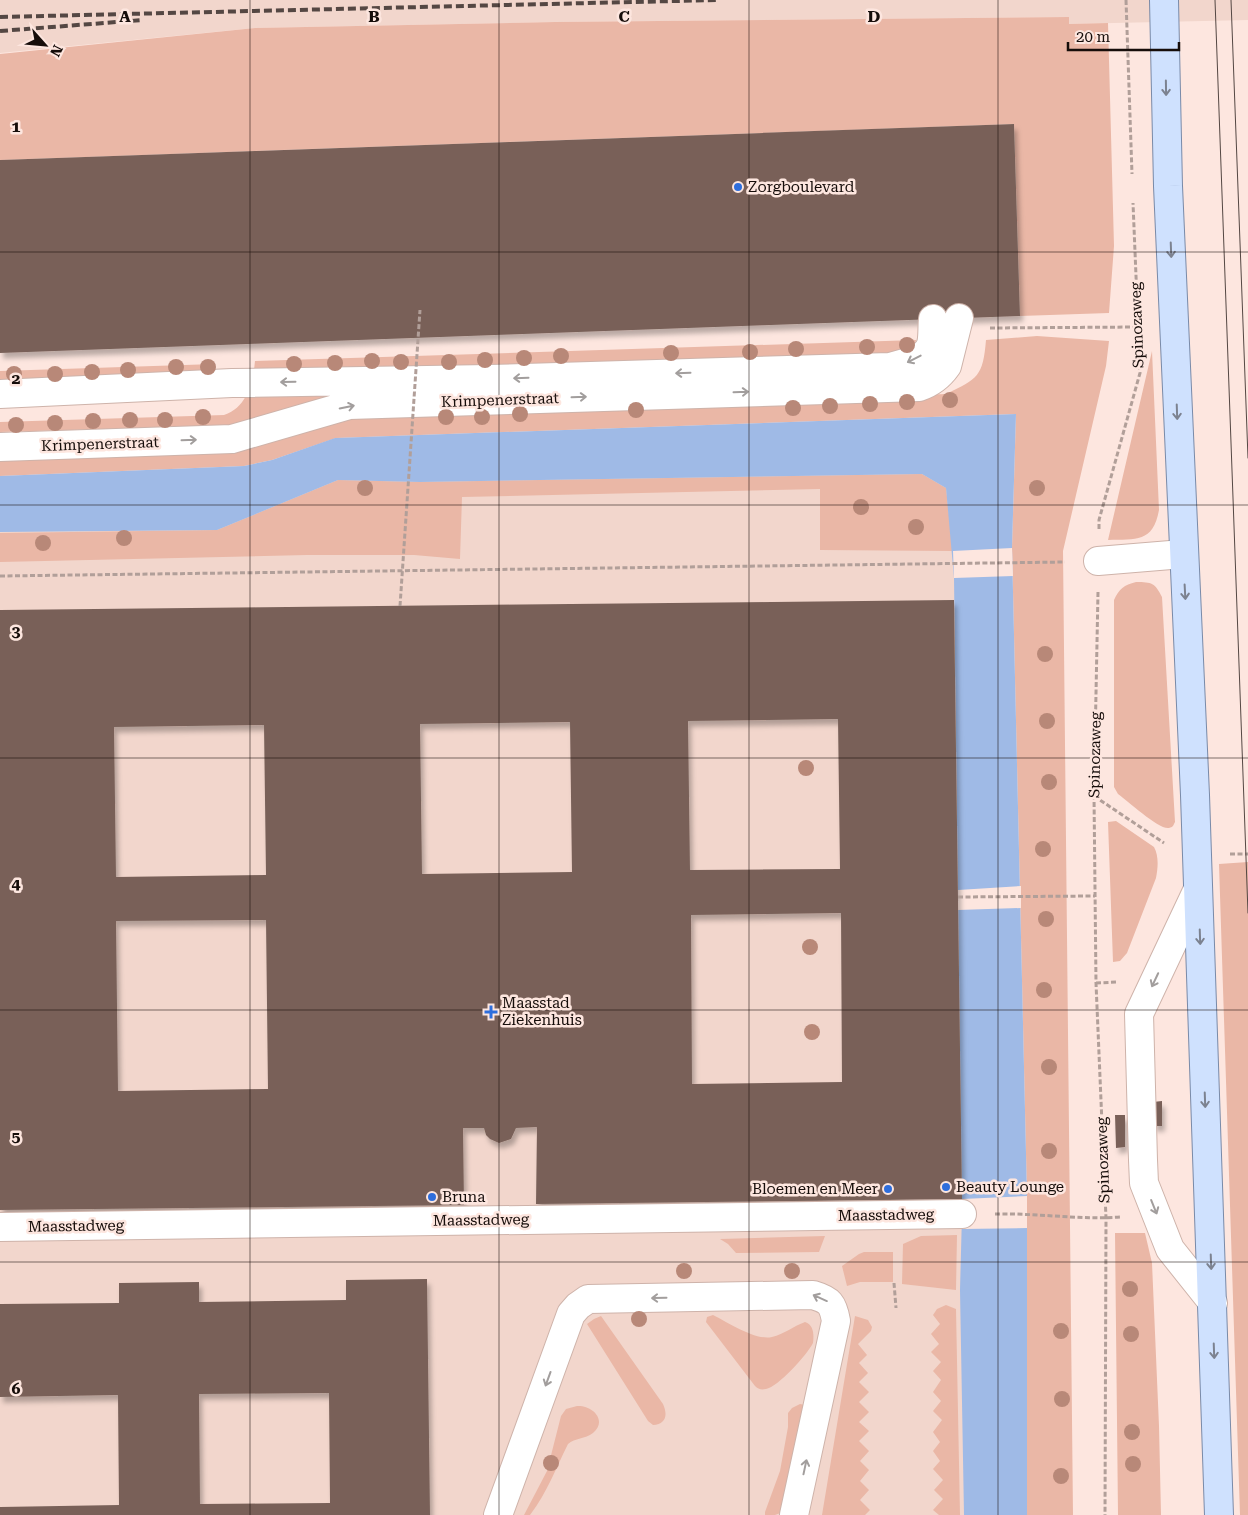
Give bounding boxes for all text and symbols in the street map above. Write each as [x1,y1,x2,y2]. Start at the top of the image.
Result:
text: A [119,7,131,26]
text: B [368,7,380,26]
text: C [618,7,630,26]
text: D [868,7,881,26]
north arrow [20,20,70,70]
scale bar [1068,20,1179,52]
text: 20 m [1076,28,1111,46]
text: N [47,42,66,60]
one-way arrow [1161,79,1171,95]
text: 1 [12,117,21,136]
place label: Zorgboulevard [748,178,855,196]
marker: Zorgboulevard [732,181,744,193]
one-way arrow [1166,242,1175,258]
street label: Spinozaweg [1126,281,1148,369]
one-way arrow [907,355,922,364]
one-way arrow [675,368,692,378]
text: 2 [12,369,21,388]
one-way arrow [513,373,529,383]
one-way arrow [280,378,296,387]
one-way arrow [733,388,749,397]
street label: Krimpenerstraat [441,389,560,411]
one-way arrow [570,393,586,402]
one-way arrow [338,401,354,411]
one-way arrow [1173,404,1182,420]
street label: Krimpenerstraat [41,433,160,455]
one-way arrow [180,436,196,445]
one-way arrow [1180,584,1189,600]
text: 3 [12,622,21,641]
street label: Spinozaweg [1085,711,1105,798]
text: 4 [12,874,21,893]
one-way arrow [1195,929,1204,945]
one-way arrow [1150,972,1159,987]
place label: Maasstad Ziekenhuis [502,994,582,1029]
marker: Maasstad Ziekenhuis [484,1005,498,1019]
one-way arrow [1201,1092,1210,1108]
street label: Spinozaweg [1092,1116,1114,1204]
text: 5 [12,1127,21,1146]
place label: Beauty Lounge [956,1178,1064,1196]
place label: Bloemen en Meer [752,1180,878,1198]
marker: Beauty Lounge [940,1181,952,1193]
marker: Bloemen en Meer [882,1183,894,1195]
place label: Bruna [442,1188,485,1206]
marker: Bruna [426,1191,438,1203]
one-way arrow [1150,1199,1159,1214]
street label: Maasstadweg [838,1205,935,1225]
street label: Maasstadweg [433,1210,530,1230]
street label: Maasstadweg [28,1216,125,1236]
one-way arrow [1207,1254,1216,1270]
one-way arrow [651,1293,668,1303]
one-way arrow [813,1293,828,1303]
one-way arrow [1210,1343,1219,1359]
one-way arrow [543,1370,552,1386]
text: 6 [12,1379,21,1398]
one-way arrow [800,1460,810,1476]

